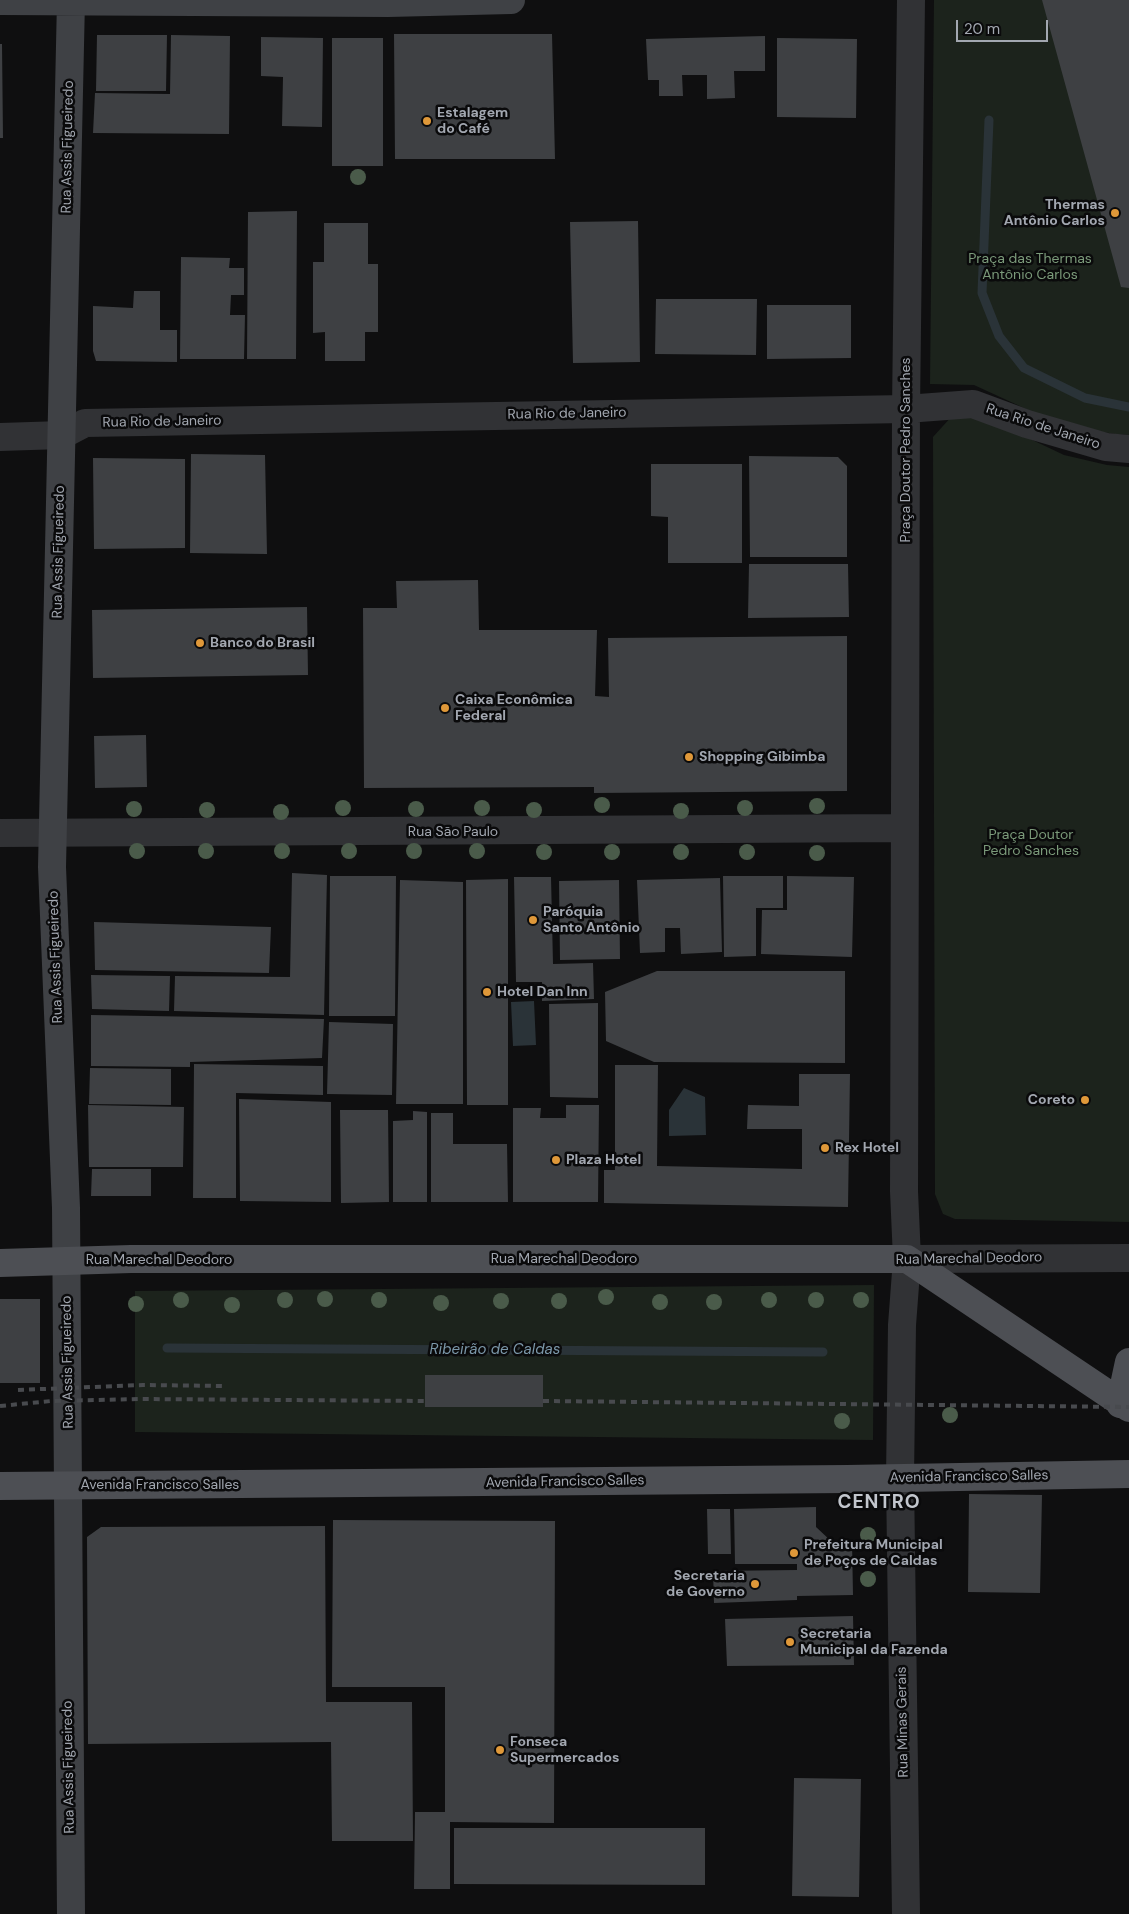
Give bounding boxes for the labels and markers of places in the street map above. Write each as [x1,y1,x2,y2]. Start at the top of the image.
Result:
place label: Estalagem do Café [437,105,508,138]
marker: Estalagem do Café [421,115,433,127]
place label: Thermas Antônio Carlos [1004,197,1105,230]
marker: Thermas Antônio Carlos [1109,207,1121,219]
place label: Banco do Brasil [210,635,315,651]
marker: Banco do Brasil [194,637,206,649]
place label: Caixa Econômica Federal [455,692,573,724]
marker: Caixa Econômica Federal [439,702,451,714]
place label: Shopping Gibimba [699,749,825,765]
marker: Shopping Gibimba [683,751,695,763]
place label: Paróquia Santo Antônio [543,904,640,936]
marker: Paróquia Santo Antônio [527,914,539,926]
place label: Hotel Dan Inn [497,984,588,1000]
marker: Hotel Dan Inn [481,986,493,998]
place label: Coreto [1028,1092,1075,1108]
marker: Coreto [1079,1094,1091,1106]
place label: Rex Hotel [835,1140,899,1156]
marker: Rex Hotel [819,1142,831,1154]
place label: Plaza Hotel [566,1152,641,1168]
marker: Plaza Hotel [550,1154,562,1166]
place label: Prefeitura Municipal de Poços de Caldas [804,1537,943,1570]
marker: Prefeitura Municipal de Poços de Caldas [788,1547,800,1559]
place label: Secretaria de Governo [666,1568,745,1600]
marker: Secretaria de Governo [749,1578,761,1590]
place label: Secretaria Municipal da Fazenda [800,1626,948,1658]
marker: Secretaria Municipal da Fazenda [784,1636,796,1648]
place label: Fonseca Supermercados [510,1734,619,1766]
marker: Fonseca Supermercados [494,1744,506,1756]

